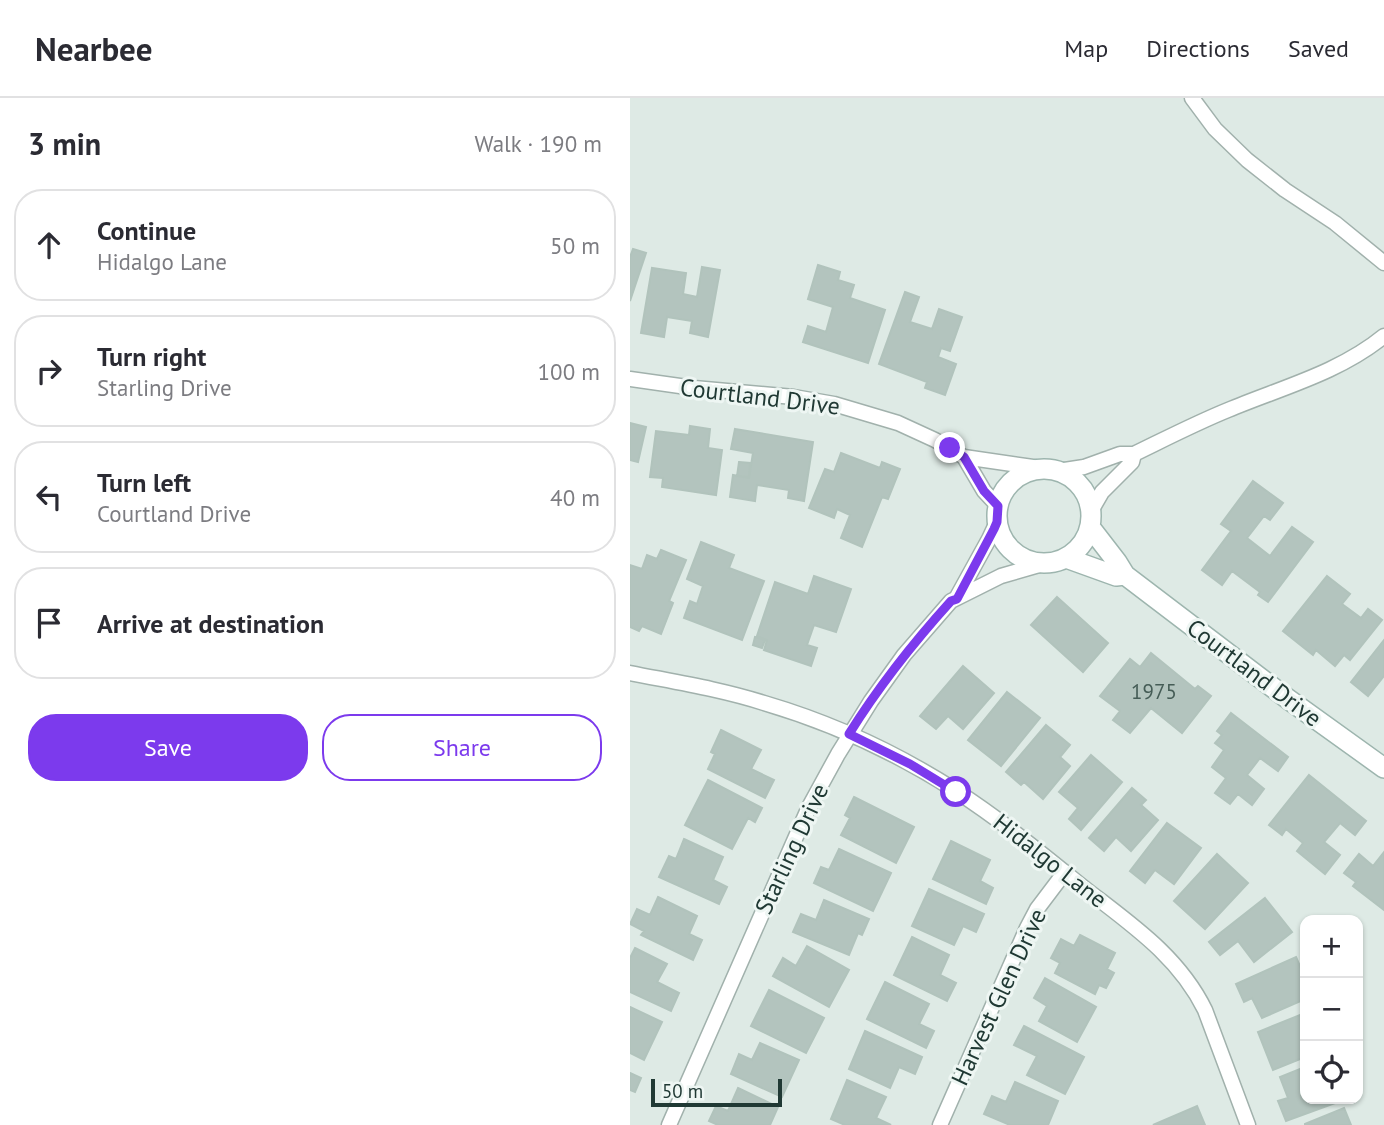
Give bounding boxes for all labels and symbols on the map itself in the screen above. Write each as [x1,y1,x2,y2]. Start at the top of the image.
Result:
street label: Courtland Drive [678,371,842,422]
route end [934,432,965,463]
street label: Courtland Drive [1181,612,1328,733]
house number: 1975 [1131,678,1177,705]
route start [940,776,971,807]
street label: Starling Drive [748,779,835,919]
street label: Hidalgo Lane [987,807,1113,915]
street label: Harvest Glen Drive [944,903,1053,1090]
scale bar [651,1076,782,1108]

